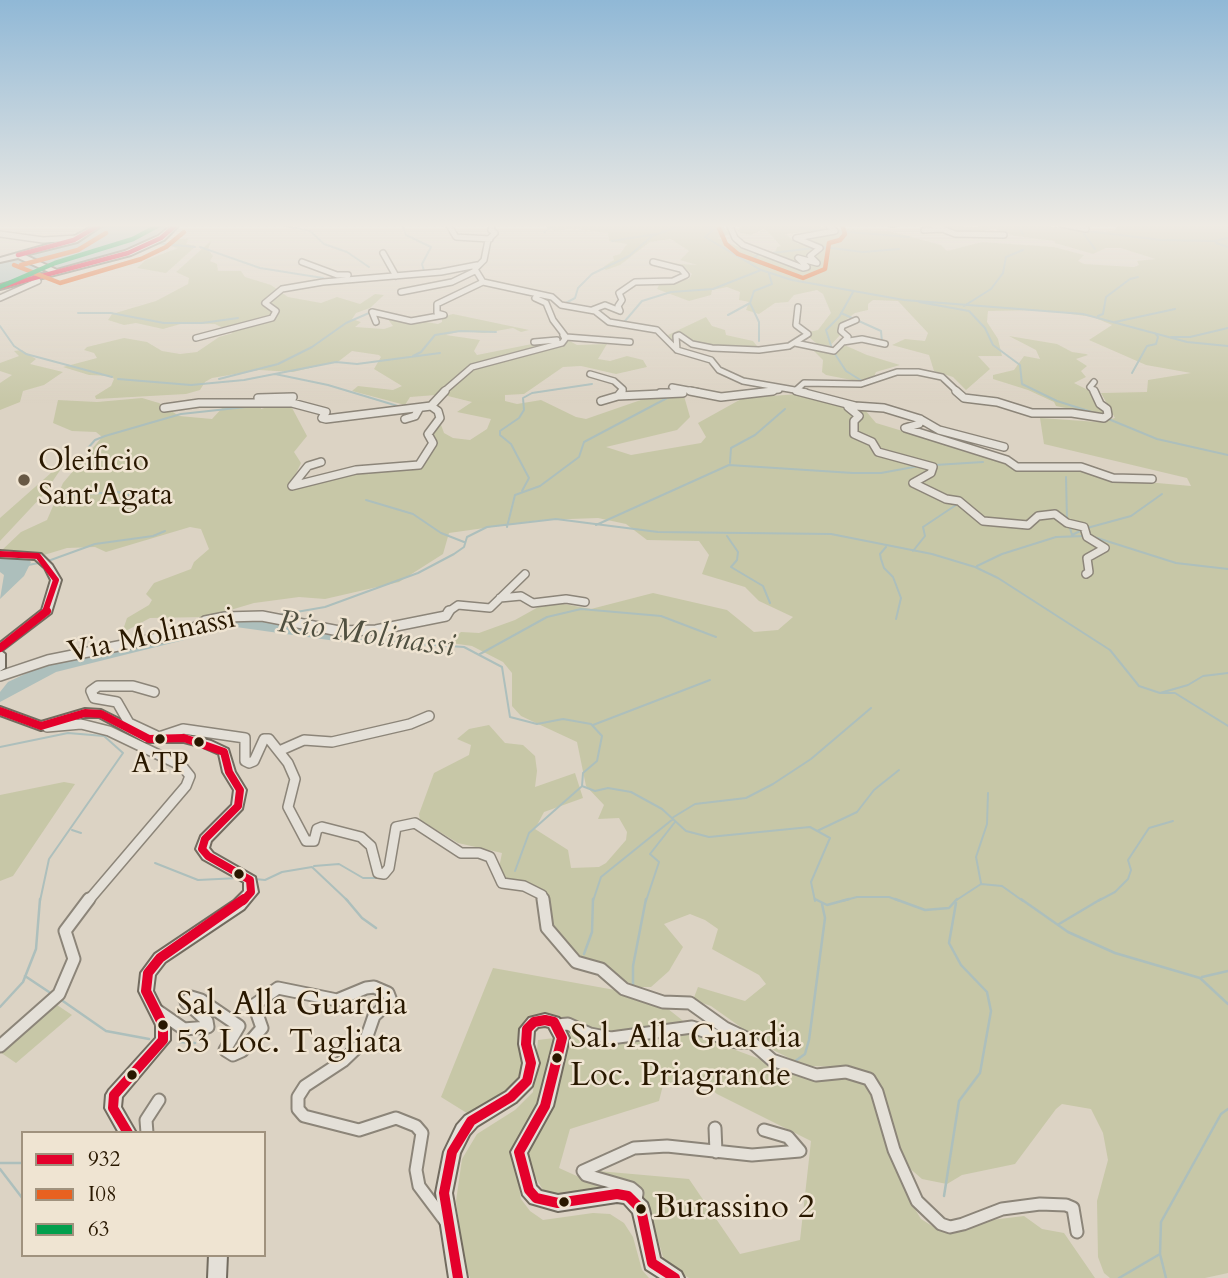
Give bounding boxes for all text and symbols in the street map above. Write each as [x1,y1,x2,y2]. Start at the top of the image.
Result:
place label: Oleificio Sant'Agata [38,445,173,516]
marker: Oleificio Sant'Agata [16,472,32,488]
street label: Via Molinassi [65,602,239,672]
water label: Rio Molinassi [275,605,457,667]
marker: ATP [153,732,167,746]
unlabelled marker [192,735,206,749]
place label: ATP [131,749,189,783]
unlabelled marker [232,867,246,881]
place label: Sal. Alla Guardia 53 Loc. Tagliata [176,986,407,1064]
marker: Sal. Alla Guardia 53 Loc. Tagliata [156,1018,170,1032]
place label: Sal. Alla Guardia Loc. Priagrande [570,1019,801,1097]
marker: Sal. Alla Guardia Loc. Priagrande [550,1051,564,1065]
unlabelled marker [125,1068,139,1082]
legend [21,1131,266,1257]
text: 932 [88,1145,120,1174]
text: I08 [88,1180,117,1209]
place label: Burassino 2 [654,1189,815,1229]
unlabelled marker [557,1195,571,1209]
marker: Burassino 2 [634,1202,648,1216]
text: 63 [88,1215,110,1244]

